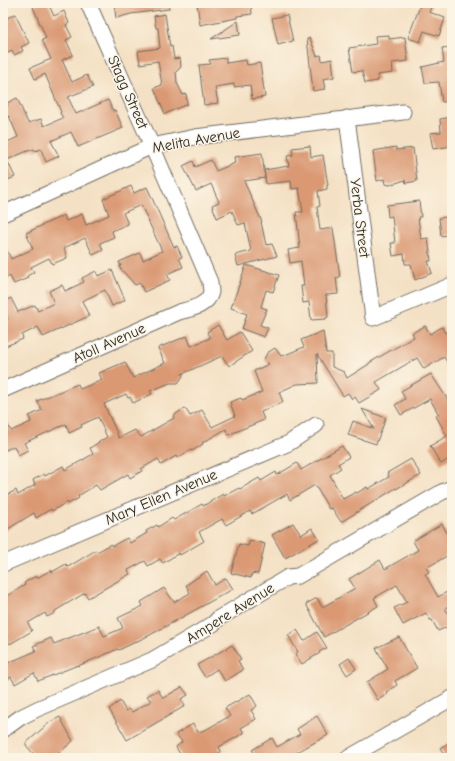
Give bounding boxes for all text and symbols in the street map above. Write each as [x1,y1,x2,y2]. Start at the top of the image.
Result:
street label: Stagg Street [104,53,152,132]
street label: Melita Avenue [151,123,242,157]
street label: Yerba Street [346,177,374,259]
street label: Atoll Avenue [70,319,149,367]
street label: Mary Ellen Avenue [102,465,220,529]
street label: Ampere Avenue [183,578,278,647]

